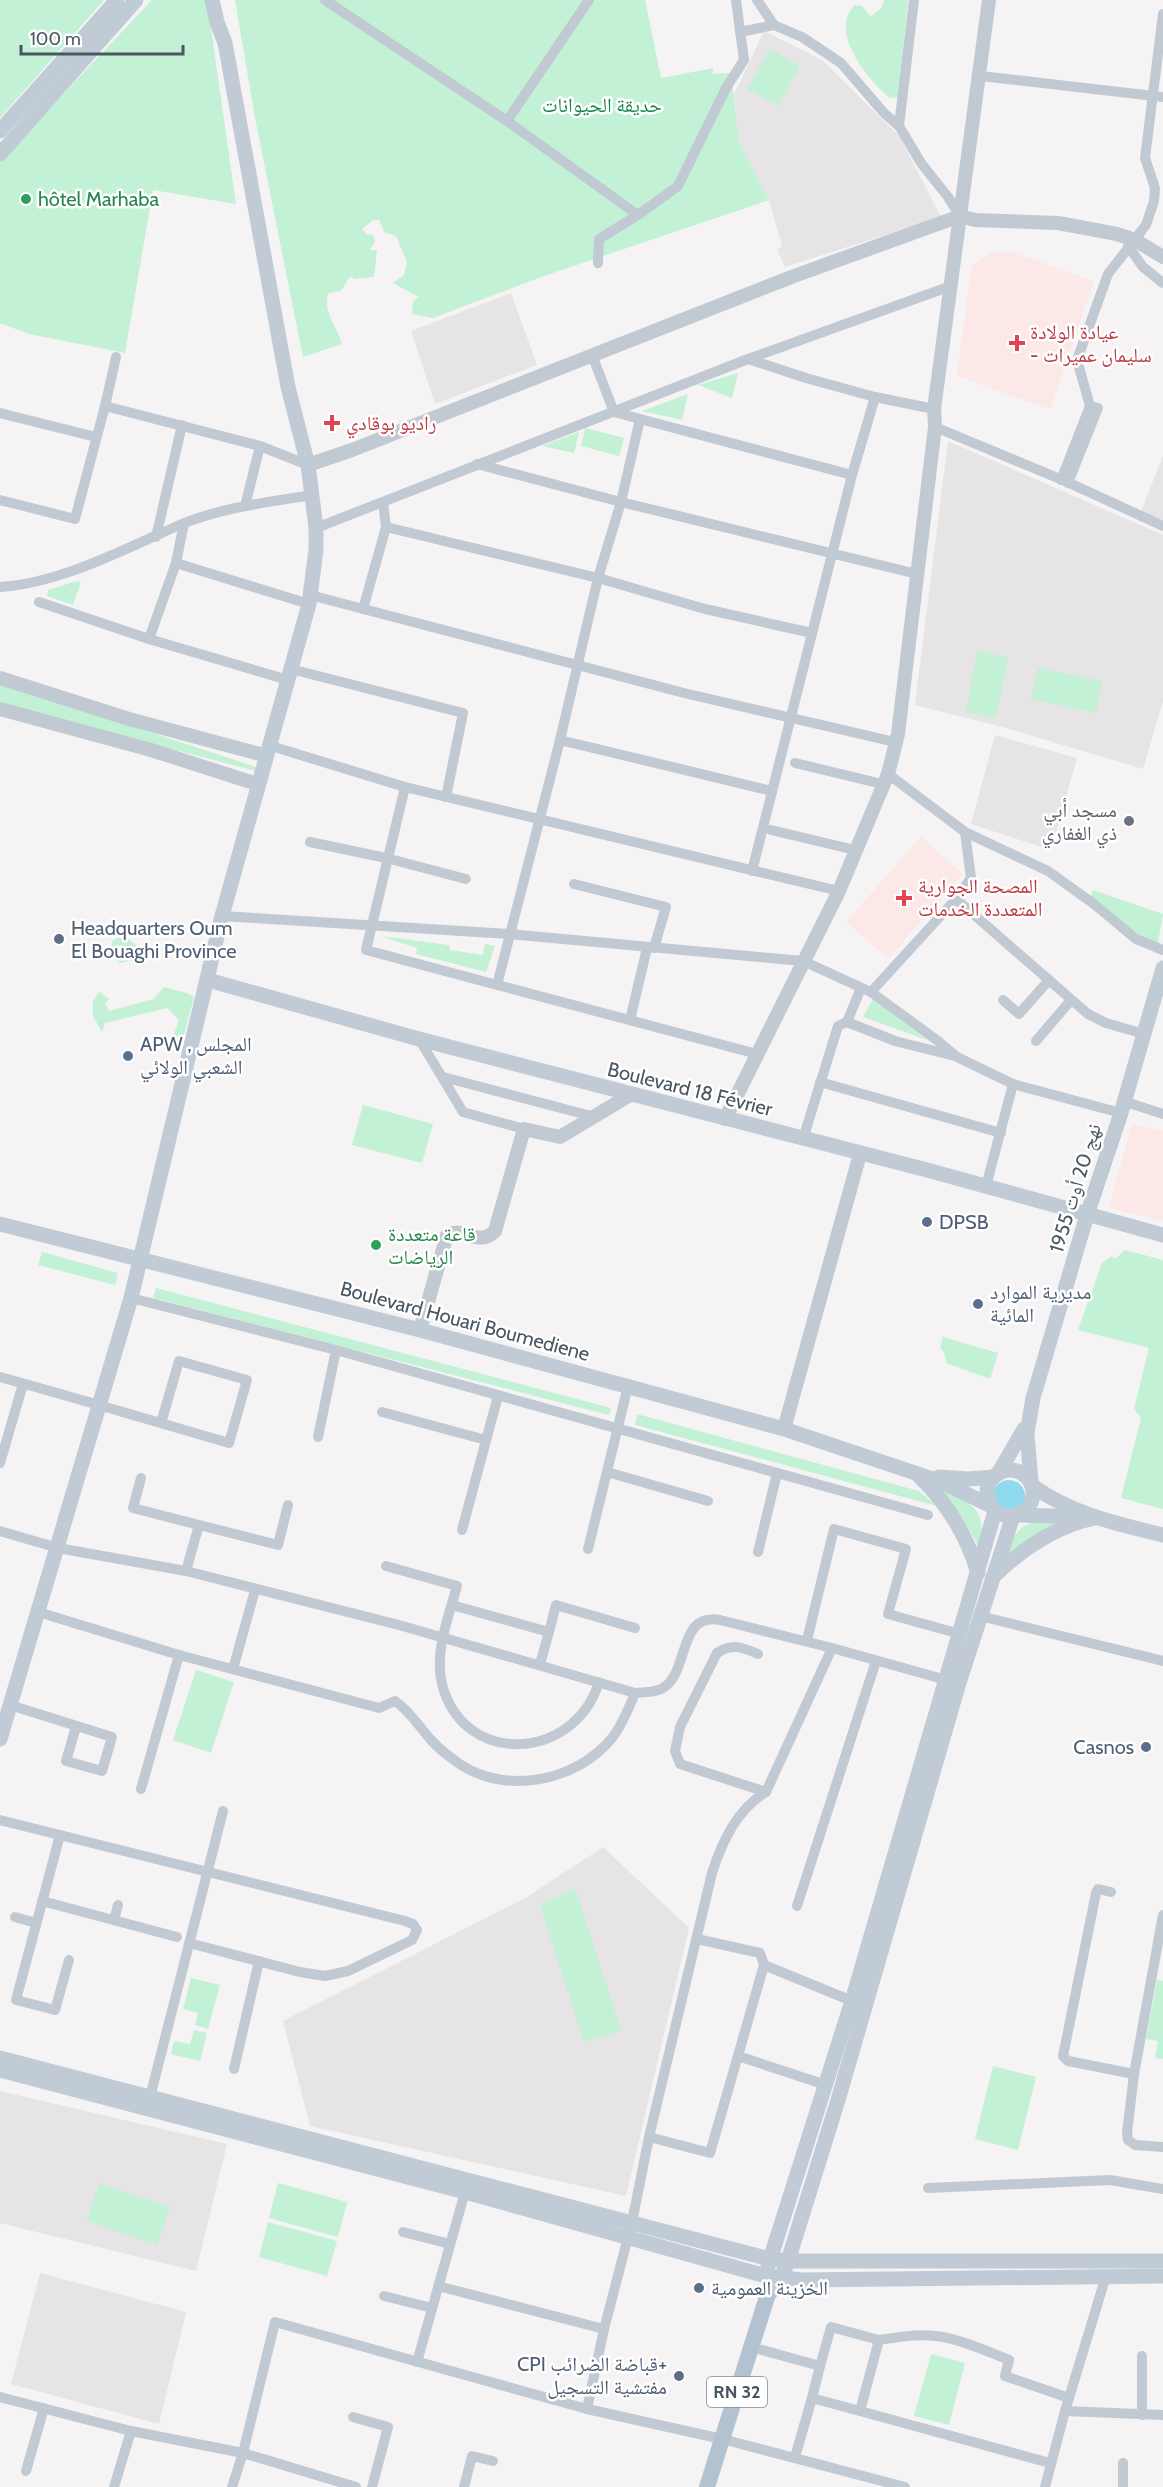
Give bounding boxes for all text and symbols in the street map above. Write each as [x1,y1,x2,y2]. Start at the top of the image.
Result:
scale bar [21,18,183,56]
text: 100 m [30,28,81,50]
park label: حديقة الحيوانات [542,93,662,117]
place label: hôtel Marhaba [38,187,159,211]
marker: hôtel Marhaba [19,192,33,206]
place label: عيادة الولادة - سليمان عميرات [1030,320,1152,367]
marker: عيادة الولادة - سليمان عميرات [1008,334,1026,352]
place label: راديو بوقادي [346,411,436,439]
marker: راديو بوقادي [323,414,341,432]
place label: مسجد أبي ذي الغفاري [1042,798,1117,849]
marker: مسجد أبي ذي الغفاري [1122,814,1136,828]
place label: المصحة الجوارية المتعددة الخدمات [918,874,1043,921]
marker: المصحة الجوارية المتعددة الخدمات [895,889,913,907]
place label: Headquarters Oum El Bouaghi Province [71,916,236,963]
marker: Headquarters Oum El Bouaghi Province [52,932,66,946]
place label: APW , المجلس الشعبي الولائي [140,1032,252,1083]
marker: APW , المجلس الشعبي الولائي [121,1049,135,1063]
street label: Boulevard 18 Février [605,1057,776,1121]
street label: نهج 20 أوت 1955 [1044,1121,1107,1256]
place label: DPSB [939,1210,989,1234]
marker: DPSB [920,1215,934,1229]
place label: قاعة متعددة الرياضات [388,1222,476,1269]
marker: قاعة متعددة الرياضات [369,1238,383,1252]
street label: Boulevard Houari Boumediene [338,1276,592,1366]
place label: مديرية الموارد المائية [990,1280,1091,1327]
marker: مديرية الموارد المائية [971,1297,985,1311]
place label: Casnos [1073,1735,1134,1759]
marker: Casnos [1139,1740,1153,1754]
place label: الخزينة العمومية [711,2276,828,2300]
marker: الخزينة العمومية [692,2281,706,2295]
place label: CPI قباضة الضرائب+ مفتشية التسجيل [517,2352,667,2399]
marker: CPI قباضة الضرائب+ مفتشية التسجيل [672,2369,686,2383]
road number: RN 32 [707,2377,767,2407]

